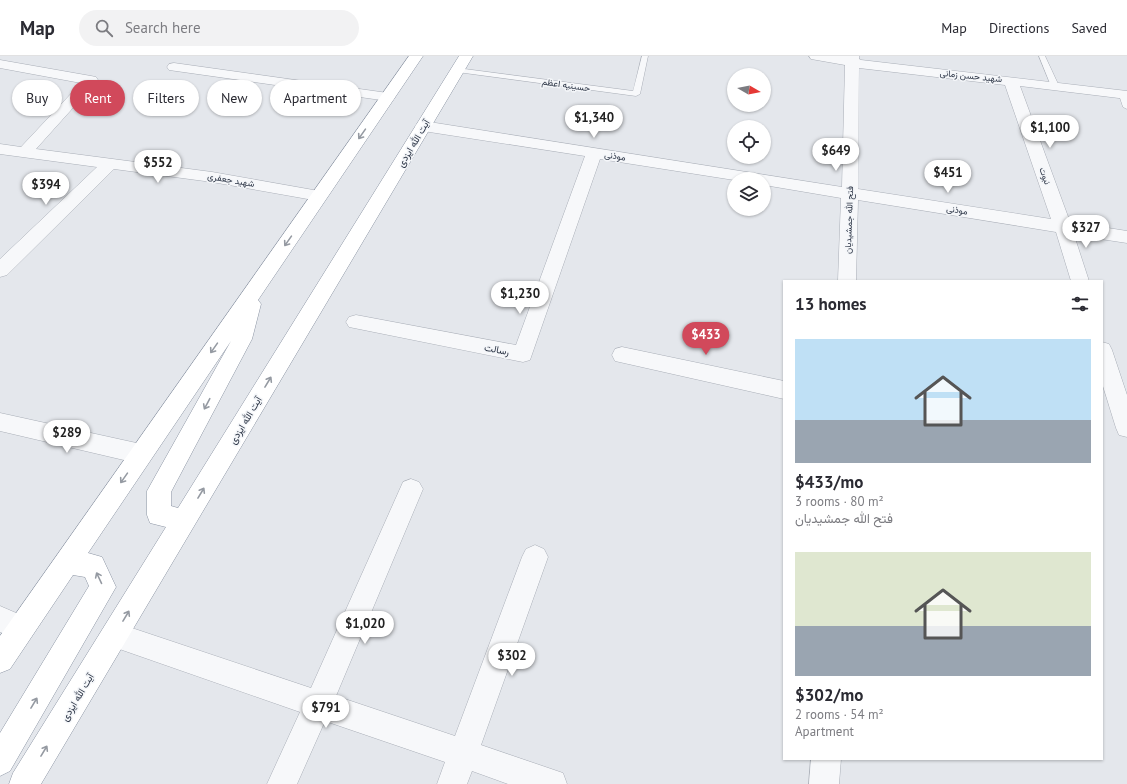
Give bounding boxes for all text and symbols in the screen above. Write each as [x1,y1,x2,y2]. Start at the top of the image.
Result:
search box [79,10,359,46]
text: Map [20,16,55,40]
icon: search [93,17,115,39]
text: Search here [125,18,201,37]
text: Map [941,19,967,37]
text: Directions [989,19,1049,37]
text: Saved [1071,19,1107,37]
street label: شهید حسن زمانی [939,67,1003,85]
north arrow [727,68,771,112]
map controls [727,68,771,216]
street label: حسینیه اعظم [541,76,591,94]
chip: Buy [12,80,62,116]
chip: Rent [70,80,125,116]
chip: Filters [133,80,199,116]
chip: New [207,80,262,116]
chip: Apartment [270,80,361,116]
pin: $1,340 [561,105,627,139]
text: $1,340 [574,109,614,126]
pin: $1,100 [1017,115,1083,149]
street label: آیت الله ایزدی [394,116,433,169]
text: $1,100 [1030,119,1070,136]
button: locate [727,120,771,164]
one-way arrow [358,128,366,139]
pin: $649 [812,138,860,172]
text: $649 [821,142,851,159]
street label: موذنی [603,148,627,164]
pin: $552 [134,150,182,184]
text: $552 [143,154,173,171]
pin: $451 [924,160,972,194]
text: $451 [933,164,963,181]
street label: نبوت [1036,166,1054,187]
street label: شهید جعفری [207,170,255,190]
pin: $394 [22,172,70,206]
button: layers [727,172,771,216]
text: $394 [31,176,61,193]
street label: فتح الله جمشیدیان [842,186,856,254]
street label: موذنی [945,202,969,218]
pin: $327 [1062,215,1110,249]
text: $327 [1071,219,1101,236]
one-way arrow [284,235,292,246]
pin: $1,230 [487,281,553,315]
text: $1,230 [500,285,540,302]
text: 13 homes [795,293,866,315]
icon: filters [1069,293,1091,315]
pin: $433 [682,322,730,356]
text: $433 [691,326,721,343]
street label: رسالت [483,341,511,358]
one-way arrow [210,342,218,353]
icon: home [907,365,979,437]
one-way arrow [264,376,273,387]
street label: آیت الله ایزدی [226,393,265,446]
one-way arrow [203,397,211,409]
pin: $289 [43,420,91,454]
text: $289 [52,424,82,441]
text: $433/mo [795,471,863,493]
one-way arrow [120,472,128,483]
one-way arrow [197,488,205,499]
text: 3 rooms · 80 m² [795,493,884,510]
text: فتح الله جمشیدیان [795,510,893,527]
one-way arrow [95,573,102,585]
icon: home [907,578,979,650]
one-way arrow [122,611,130,622]
pin: $1,020 [332,611,398,645]
text: $1,020 [345,615,385,632]
pin: $302 [488,643,536,677]
text: $302 [497,647,527,664]
street label: آیت الله ایزدی [58,670,97,723]
text: $302/mo [795,684,863,706]
pin: $791 [302,695,350,729]
one-way arrow [31,697,39,709]
text: $791 [311,699,341,716]
text: 2 rooms · 54 m² [795,706,884,723]
text: Apartment [795,723,854,740]
one-way arrow [40,746,48,757]

